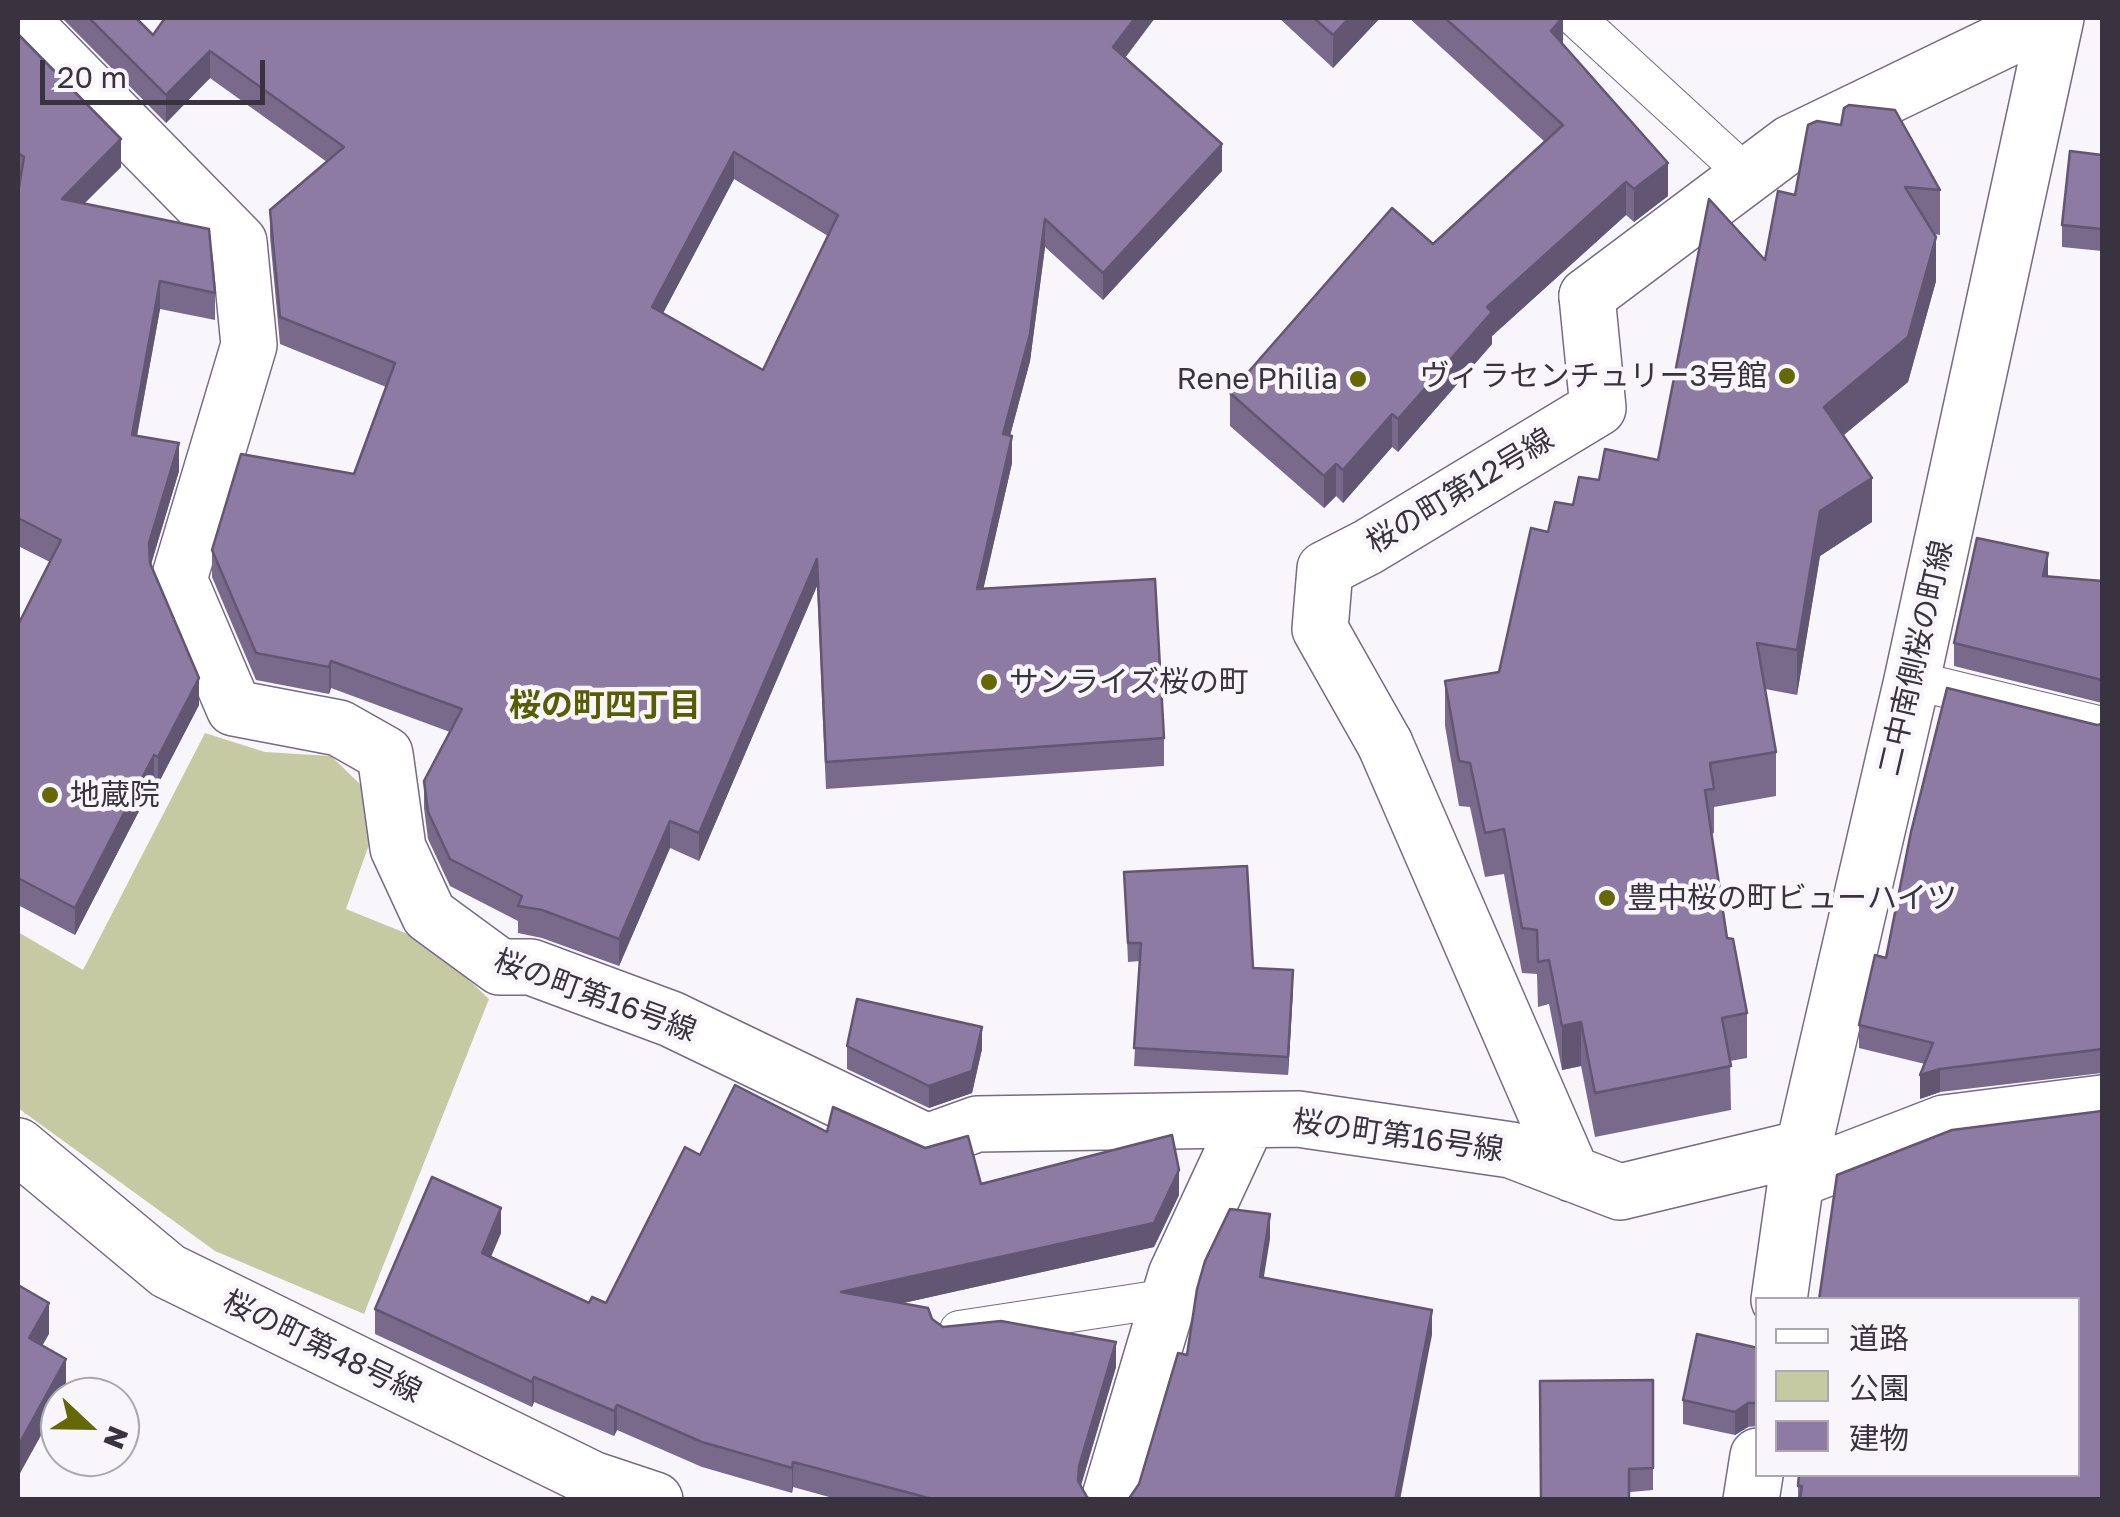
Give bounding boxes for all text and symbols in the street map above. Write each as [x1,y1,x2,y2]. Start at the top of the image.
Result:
scale bar [45,40,270,102]
text: 20 m [57,59,127,95]
place label: ヴィラセンチュリー3号館 [1419,358,1767,394]
place label: Rene Philia [1176,361,1338,397]
marker: ヴィラセンチュリー3号館 [1776,365,1798,387]
marker: Rene Philia [1347,368,1369,390]
street label: 桜の町第12号線 [1360,421,1560,561]
street label: 二中南側桜の町線 [1871,537,1961,779]
place label: サンライズ桜の町 [1009,664,1249,700]
marker: サンライズ桜の町 [978,671,1000,693]
district label: 桜の町四丁目 [509,687,701,725]
place label: 地蔵院 [70,777,160,813]
marker: 地蔵院 [39,784,61,806]
place label: 豊中桜の町ビューハイツ [1627,880,1957,916]
marker: 豊中桜の町ビューハイツ [1596,887,1618,909]
street label: 桜の町第16号線 [489,943,701,1049]
street label: 桜の町第16号線 [1290,1103,1506,1169]
street label: 桜の町第48号線 [217,1283,427,1411]
legend [1755,1297,2080,1477]
text: 道路 [1849,1320,1909,1356]
text: 公園 [1849,1370,1909,1406]
north arrow [40,1377,140,1477]
text: 建物 [1849,1420,1909,1456]
text: N [97,1422,136,1454]

